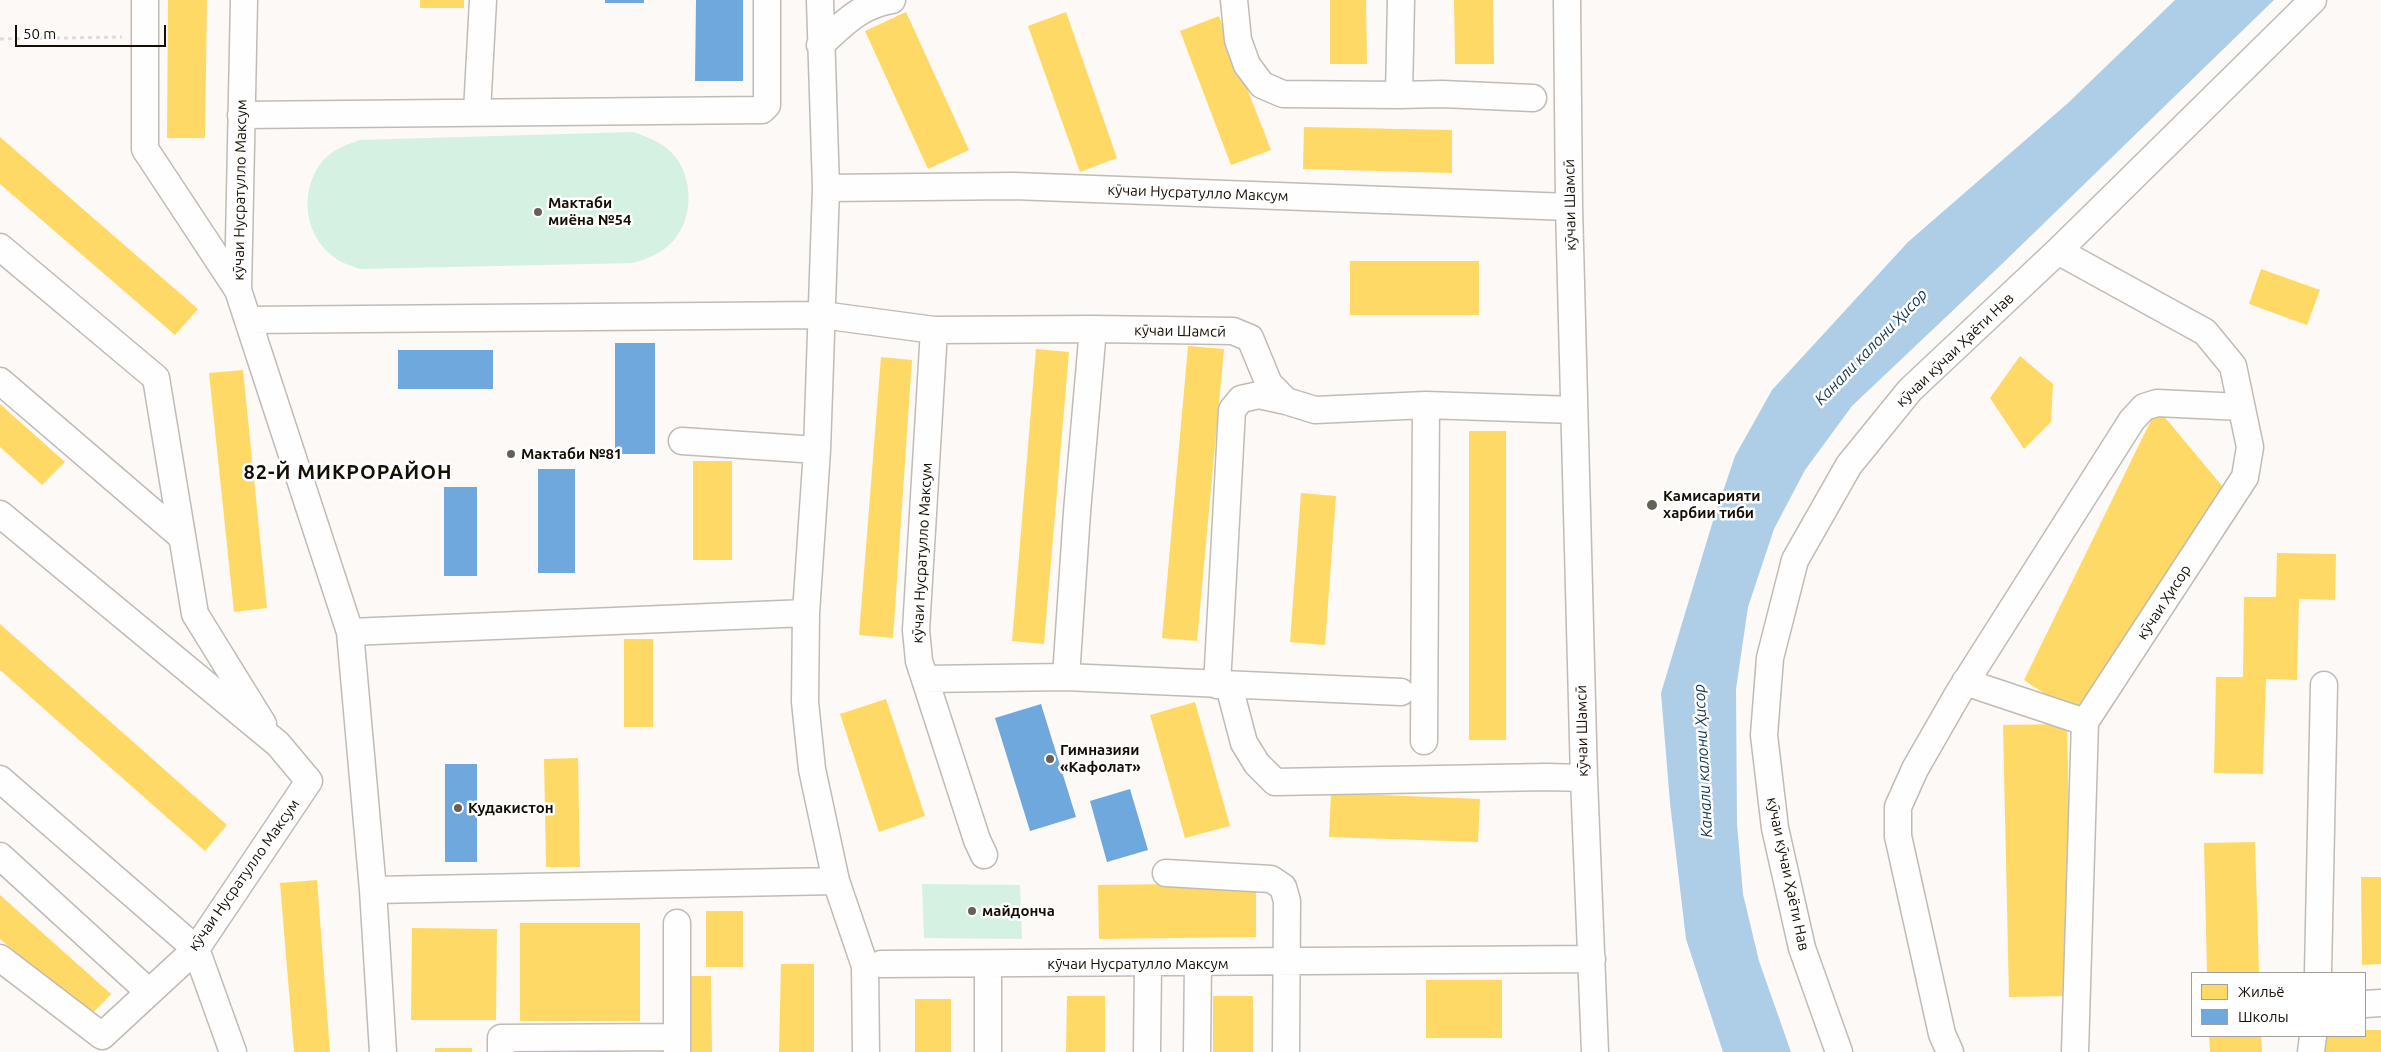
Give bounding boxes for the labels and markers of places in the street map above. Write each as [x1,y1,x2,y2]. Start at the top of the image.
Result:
place label: Мактаби миёна №54 [548,194,631,229]
marker: Мактаби миёна №54 [532,206,544,218]
place label: Мактаби №81 [521,445,622,463]
marker: Мактаби №81 [505,448,517,460]
place label: Камисарияти харбии тиби [1663,487,1761,522]
marker: Камисарияти харбии тиби [1645,498,1659,512]
place label: Гимназияи «Кафолат» [1060,741,1141,776]
marker: Гимназияи «Кафолат» [1044,753,1056,765]
place label: Кудакистон [468,799,554,817]
marker: Кудакистон [452,802,464,814]
place label: майдонча [982,902,1055,920]
marker: майдонча [966,905,978,917]

